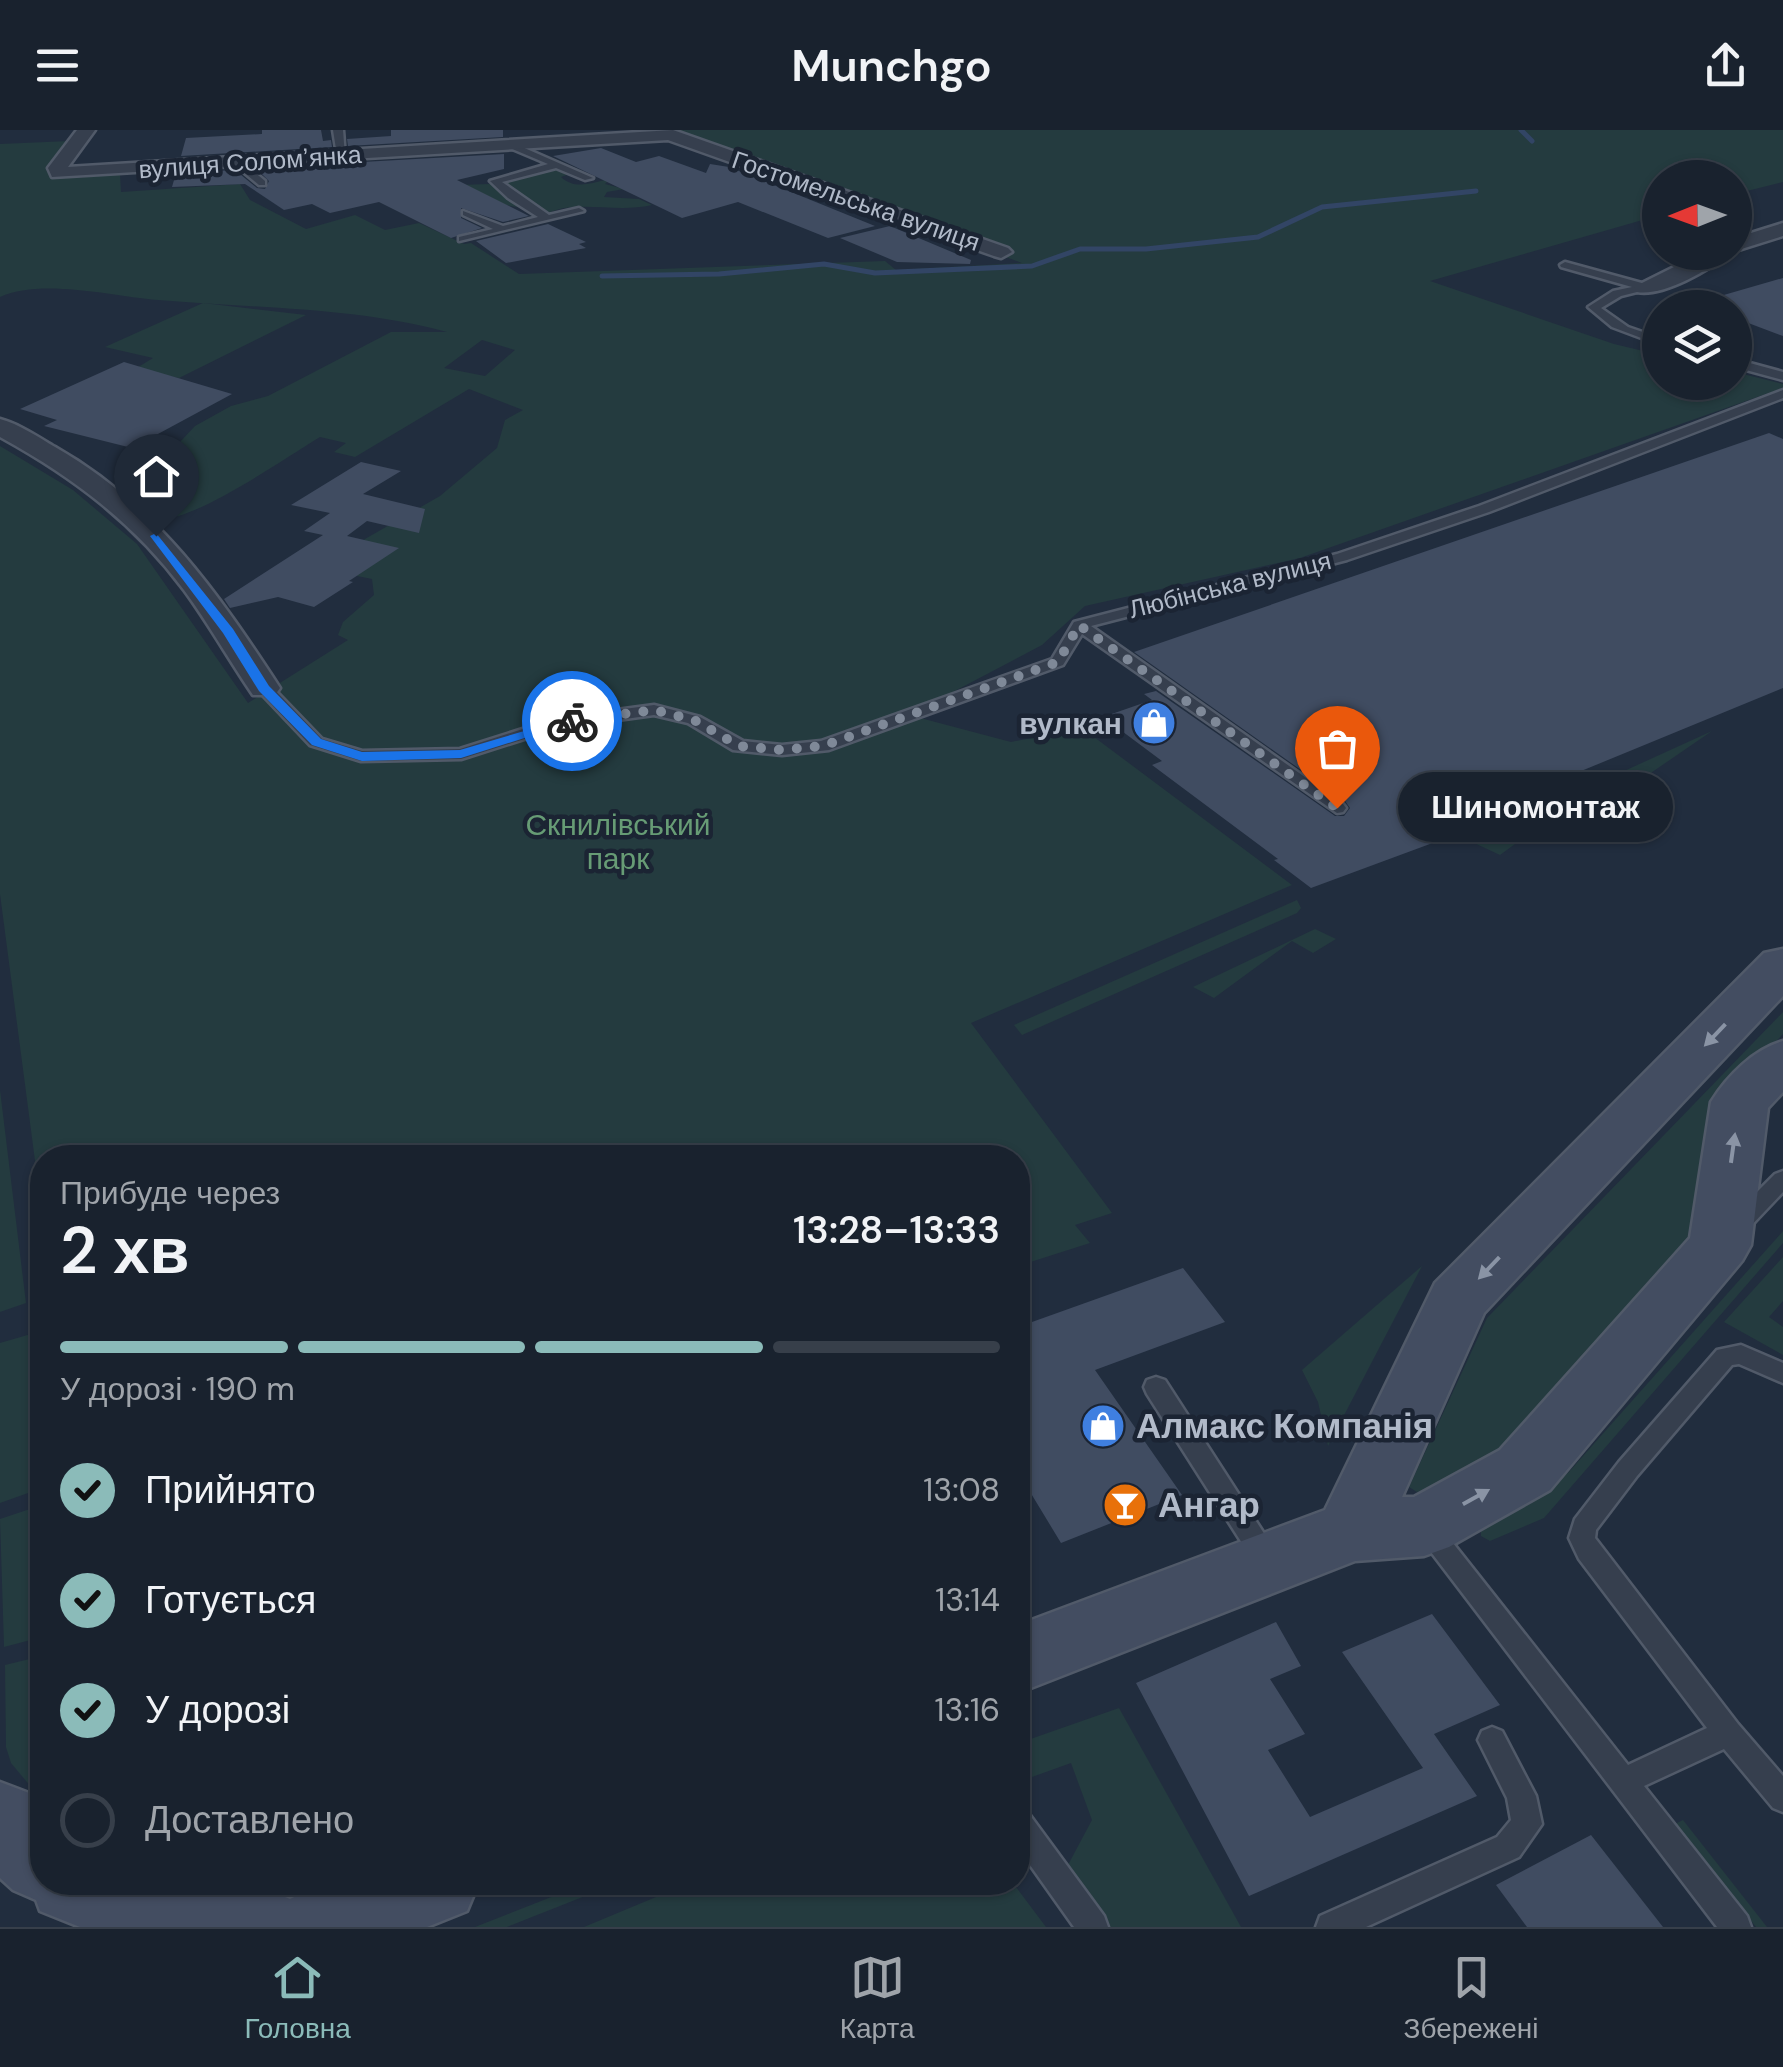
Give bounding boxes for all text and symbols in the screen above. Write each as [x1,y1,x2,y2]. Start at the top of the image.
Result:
text: Munchgo [791,36,992,95]
icon: menu [30,38,85,93]
icon: share [1698,38,1753,93]
street label: вулиця Соломʼянка [137,138,363,186]
street label: Гостомельська вулиця [728,143,984,259]
north arrow [1642,160,1752,270]
map controls [1642,160,1752,400]
button: layers [1642,290,1752,400]
pin [114,434,199,537]
icon: home [129,449,184,504]
street label: Любінська вулиця [1125,544,1335,626]
courier [522,671,622,771]
icon: bike [545,694,600,749]
shop icon: вулкан [1131,700,1177,746]
place label: вулкан [1019,704,1122,743]
pin [1295,706,1380,809]
icon: bag [1310,721,1365,776]
callout: Шиномонтаж [1397,773,1672,843]
text: Шиномонтаж [1431,786,1640,828]
park label: Скнилівський парк [525,805,711,878]
one-way arrow [1704,1023,1727,1047]
one-way arrow [1726,1132,1742,1164]
text: Прибуде через [60,1172,280,1214]
text: 13:28–13:33 [793,1205,1000,1255]
text: 2 хв [60,1209,189,1293]
one-way arrow [1477,1256,1501,1280]
text: У дорозі · 190 m [60,1368,295,1410]
shop icon: Алмакс Компанія [1080,1403,1126,1449]
place label: Алмакс Компанія [1136,1403,1433,1449]
icon: check [60,1463,115,1518]
text: Прийнято [145,1465,316,1515]
text: 13:08 [923,1469,1000,1511]
bar icon: Ангар [1102,1482,1148,1528]
place label: Ангар [1158,1482,1260,1528]
one-way arrow [1462,1489,1491,1506]
icon: check [60,1573,115,1628]
text: Готується [145,1575,316,1625]
text: 13:14 [935,1579,1000,1621]
icon: check [60,1683,115,1738]
text: У дорозі [145,1685,290,1735]
text: 13:16 [935,1689,1000,1731]
text: Доставлено [145,1795,354,1845]
tab: Головна [244,1950,351,2047]
tab: Карта [840,1950,915,2047]
tab: Збережені [1404,1950,1539,2047]

